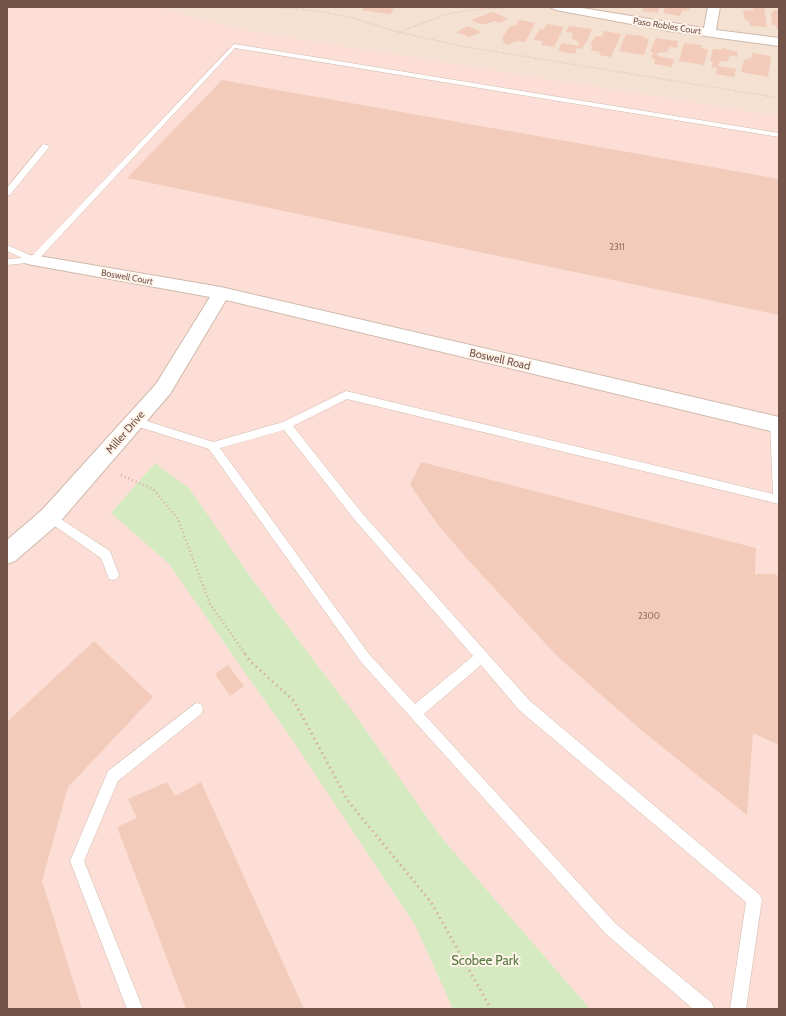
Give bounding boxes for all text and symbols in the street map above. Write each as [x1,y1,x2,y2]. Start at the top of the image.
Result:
street label: Paso Robles Court [632,15,702,36]
house number: 2311 [609,241,625,252]
street label: Boswell Court [100,267,154,286]
street label: Boswell Road [468,345,532,373]
street label: Miller Drive [102,407,148,456]
house number: 2300 [638,610,660,621]
park label: Scobee Park [451,952,519,968]

